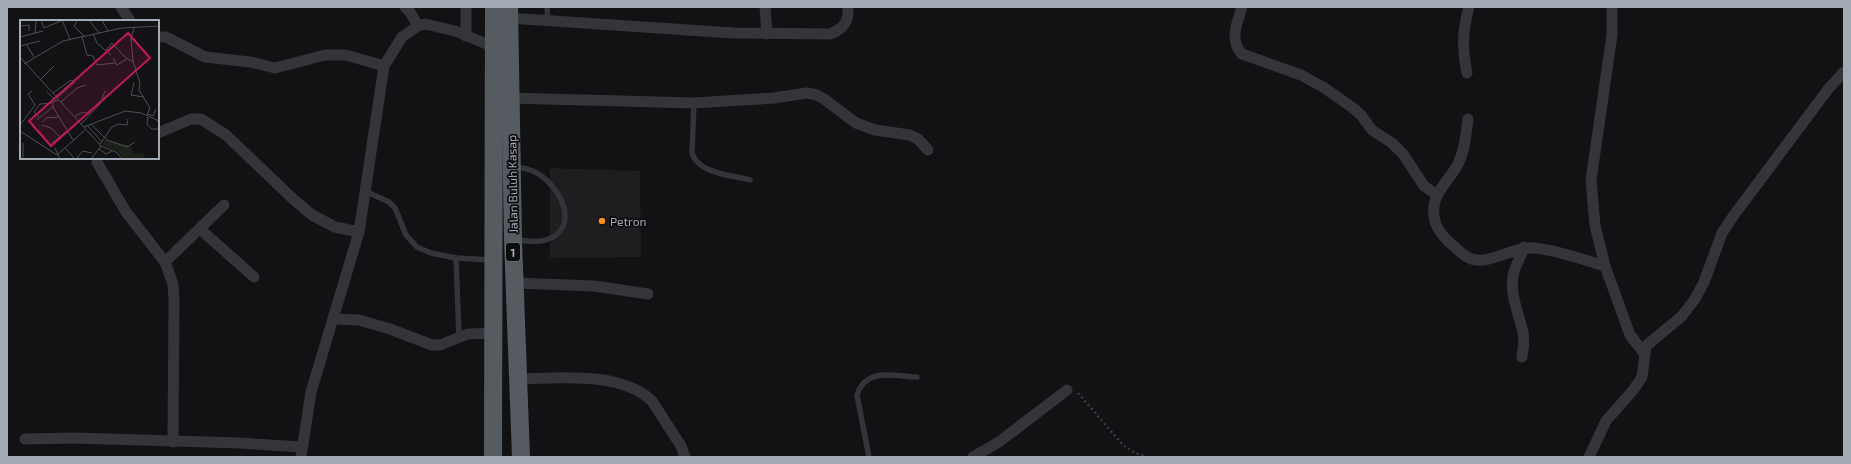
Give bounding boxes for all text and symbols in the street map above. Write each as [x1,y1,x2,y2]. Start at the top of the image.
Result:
inset map [20,20,159,159]
street label: Jalan Buluh Kasap [504,135,520,233]
place label: Petron [610,214,646,228]
marker: Petron [597,216,607,226]
road number: 1 [506,243,520,261]

